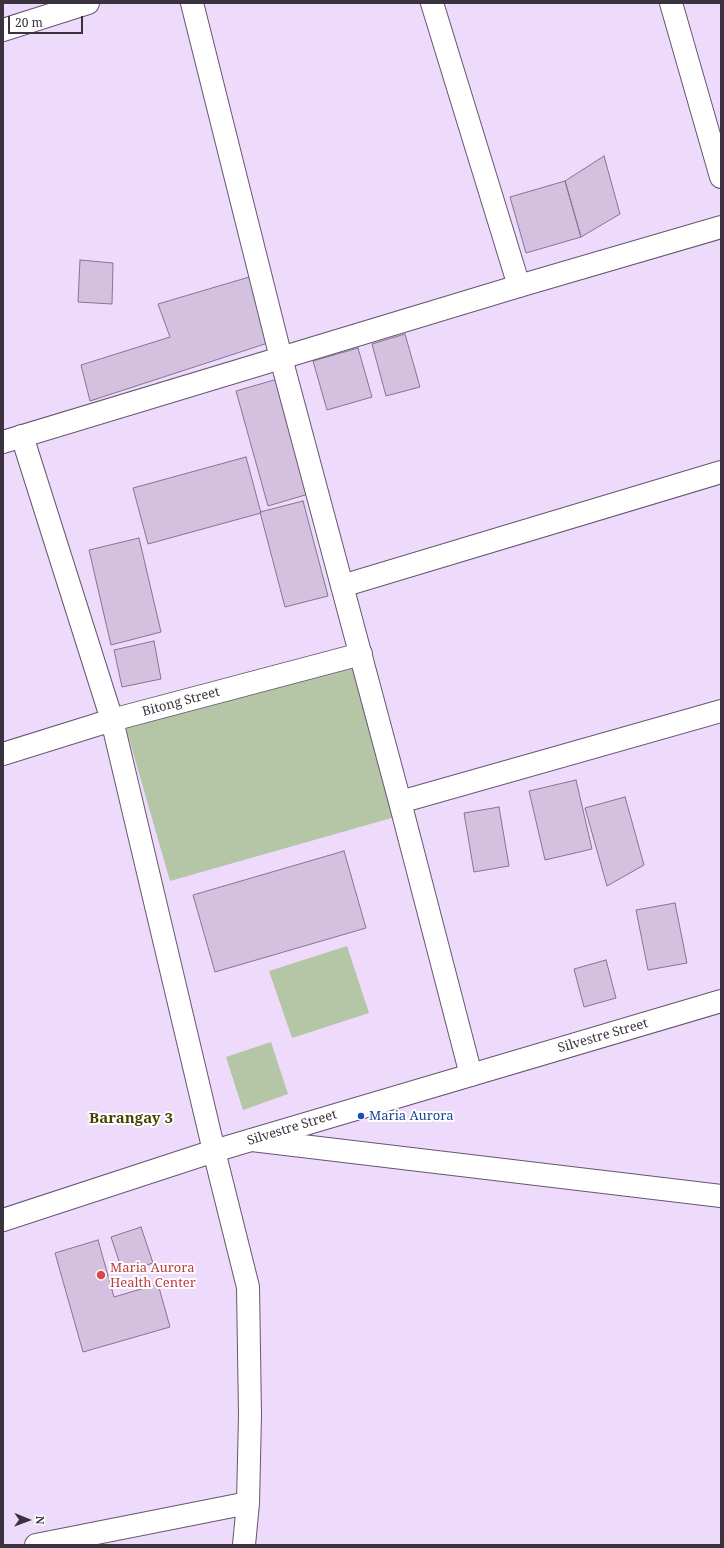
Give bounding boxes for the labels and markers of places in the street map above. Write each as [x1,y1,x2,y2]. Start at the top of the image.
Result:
place label: Maria Aurora [369,1108,453,1124]
marker: Maria Aurora [356,1111,366,1121]
place label: Maria Aurora Health Center [110,1260,196,1291]
marker: Maria Aurora Health Center [95,1269,107,1281]

